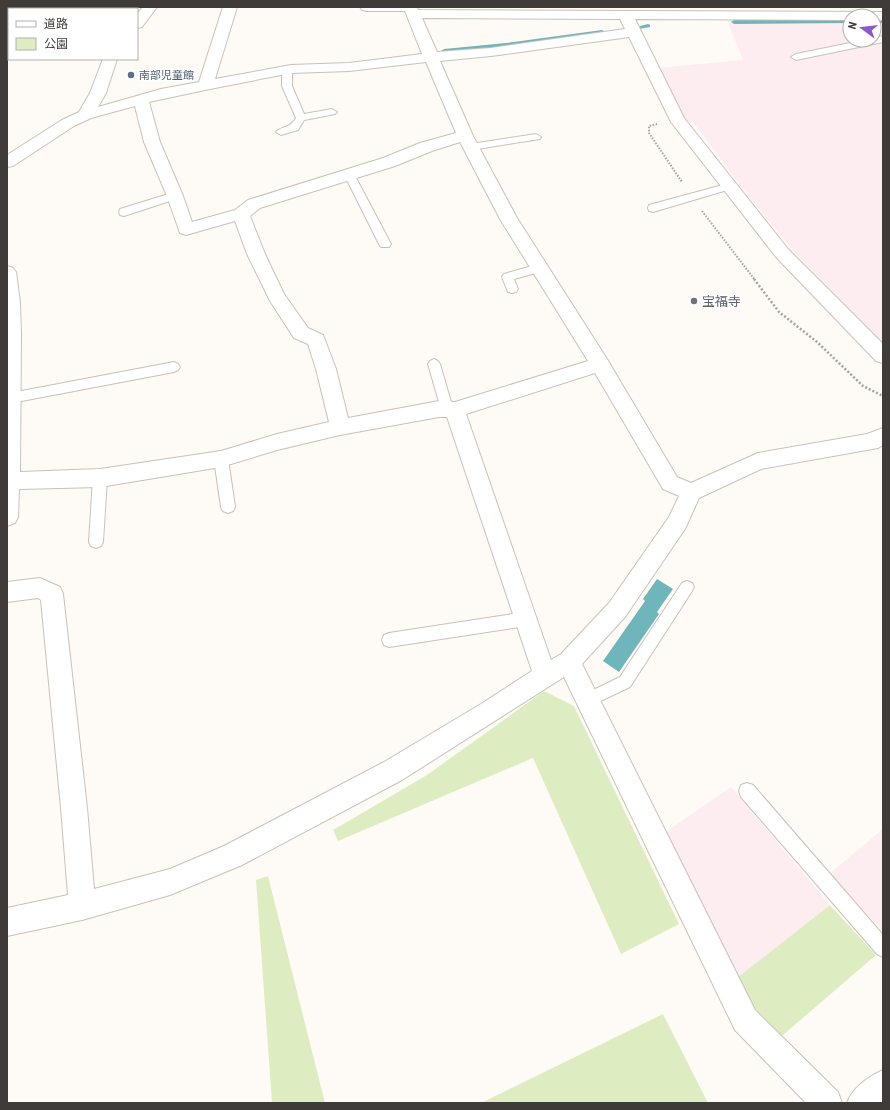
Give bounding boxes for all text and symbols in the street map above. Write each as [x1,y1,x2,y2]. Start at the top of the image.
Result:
legend [8,8,138,60]
north arrow [842,8,882,48]
text: 道路 [44,17,68,31]
text: N [846,20,860,30]
text: 公園 [44,37,68,51]
place label: 南部児童館 [139,69,194,82]
marker: 南部児童館 [126,70,136,80]
place label: 宝福寺 [702,294,741,309]
marker: 宝福寺 [689,296,699,306]

